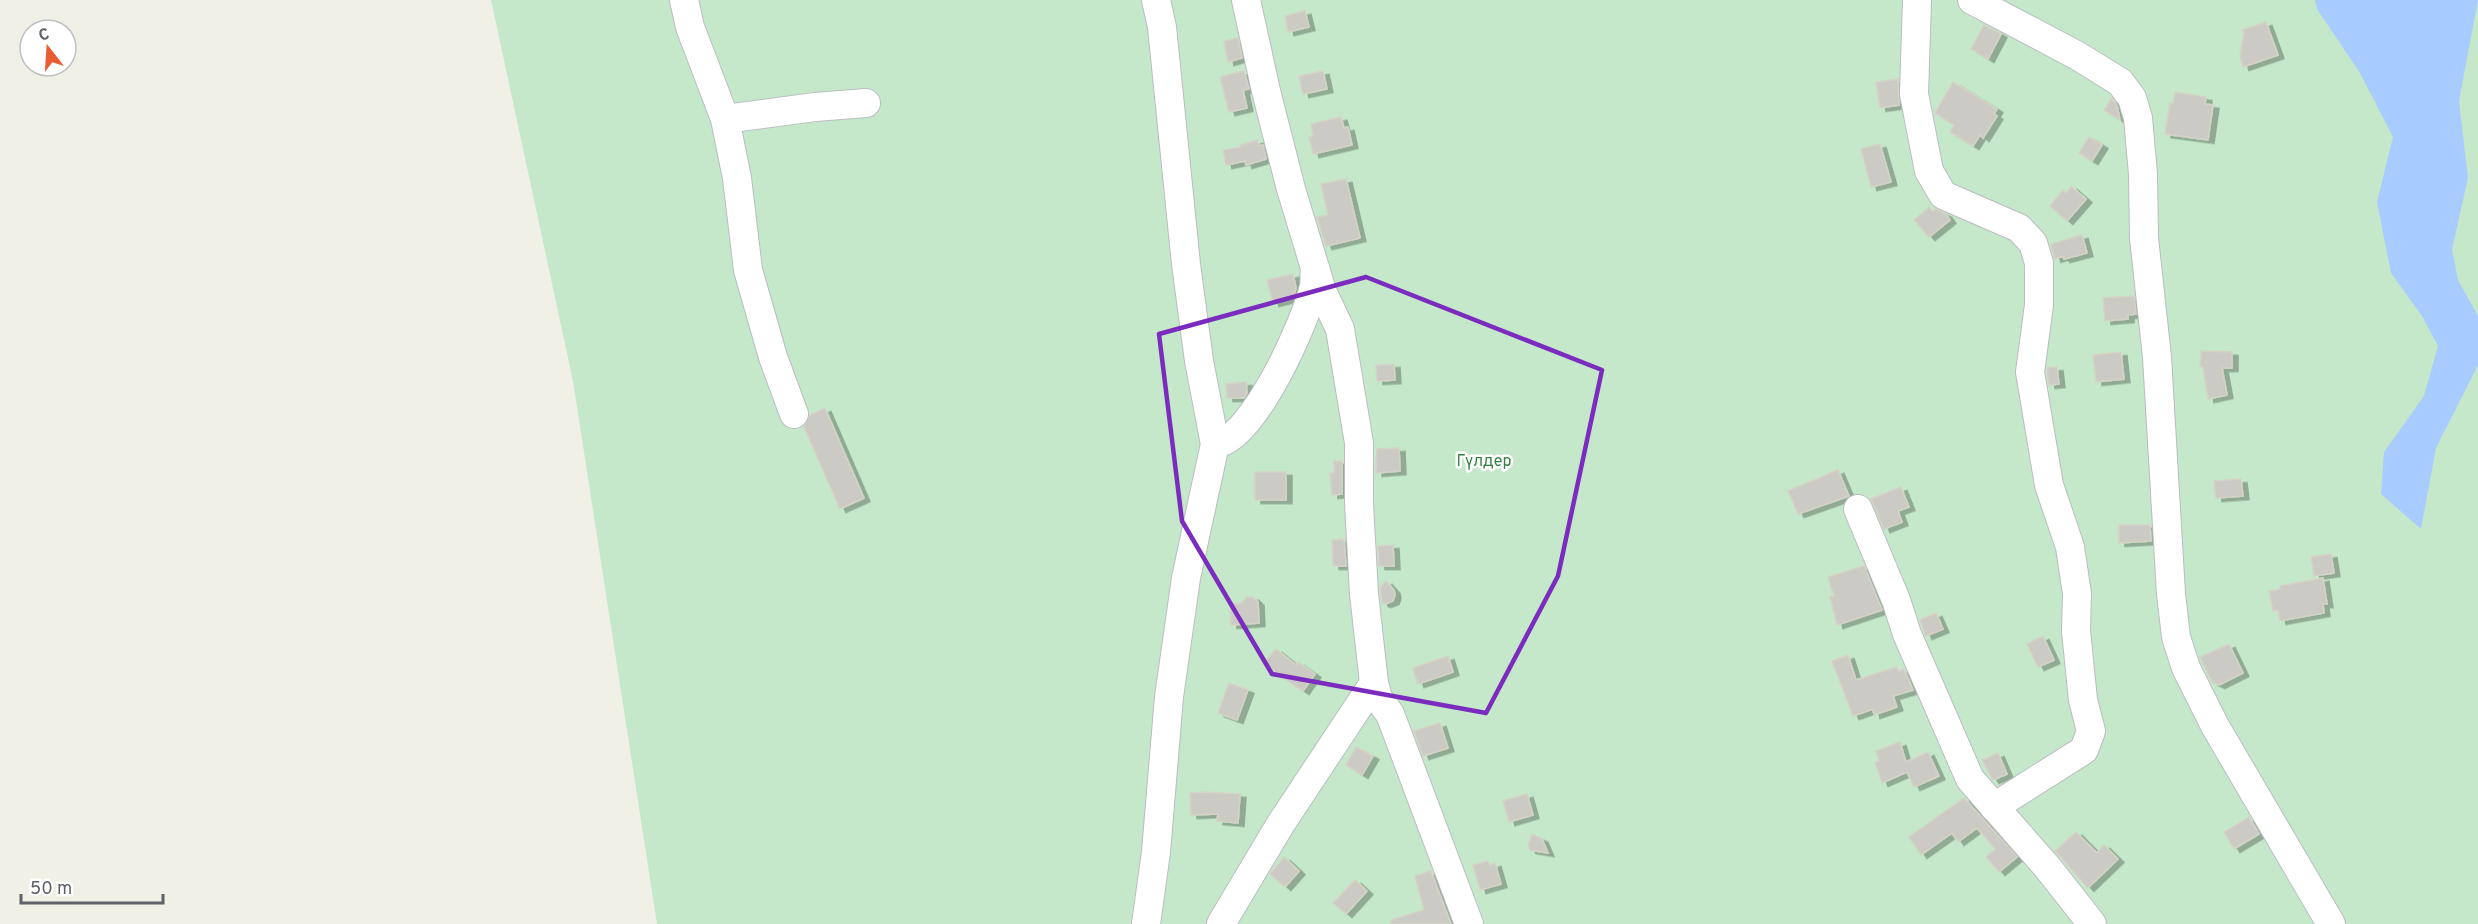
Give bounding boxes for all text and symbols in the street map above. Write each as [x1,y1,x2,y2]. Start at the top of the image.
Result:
north arrow [18,18,78,78]
text: С [36,25,52,47]
park label: Гүлдер [1457,452,1511,472]
scale bar [21,867,164,905]
text: 50 m [30,878,72,901]

